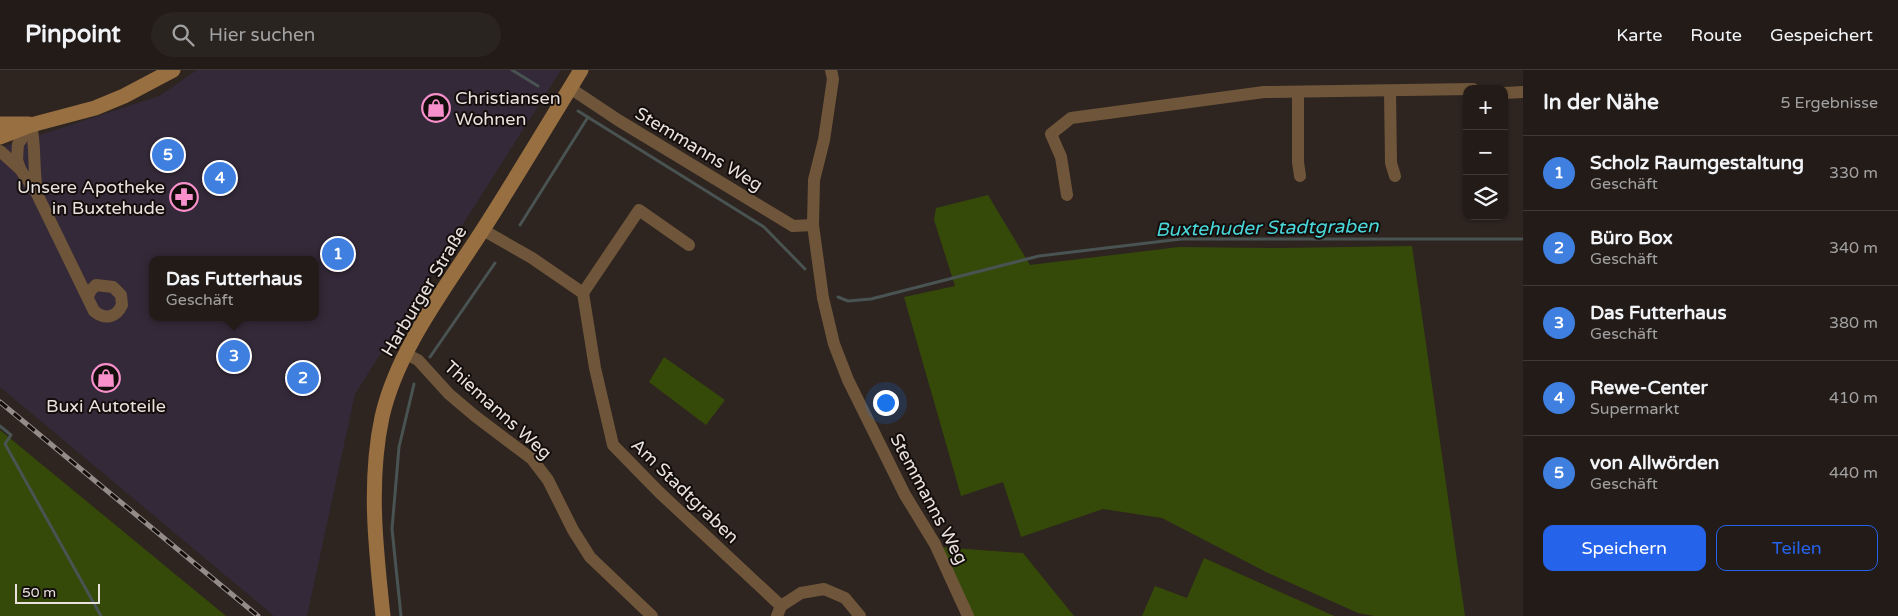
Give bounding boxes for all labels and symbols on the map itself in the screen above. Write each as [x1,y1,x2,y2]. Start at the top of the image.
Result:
place label: Christiansen Wohnen [455,87,561,130]
shop icon: Christiansen Wohnen [421,93,451,123]
street label: Stemmanns Weg [631,102,767,196]
pin: 5 [152,136,184,174]
pin: 4 [204,159,236,197]
place label: Unsere Apotheke in Buxtehude [17,176,165,219]
pharmacy icon: Unsere Apotheke in Buxtehude [169,182,199,212]
water label: Buxtehuder Stadtgraben [1155,215,1379,241]
street label: Harburger Straße [376,222,472,360]
pin: 1 [322,235,354,273]
pin: 3 [218,337,250,375]
street label: Thiemanns Weg [440,356,556,464]
pin: 2 [287,359,319,397]
shop icon: Buxi Autoteile [91,363,121,393]
your location [873,390,899,416]
place label: Buxi Autoteile [46,395,166,417]
street label: Stemmanns Weg [885,430,973,568]
street label: Am Stadtgraben [627,434,743,548]
scale bar [15,581,100,604]

